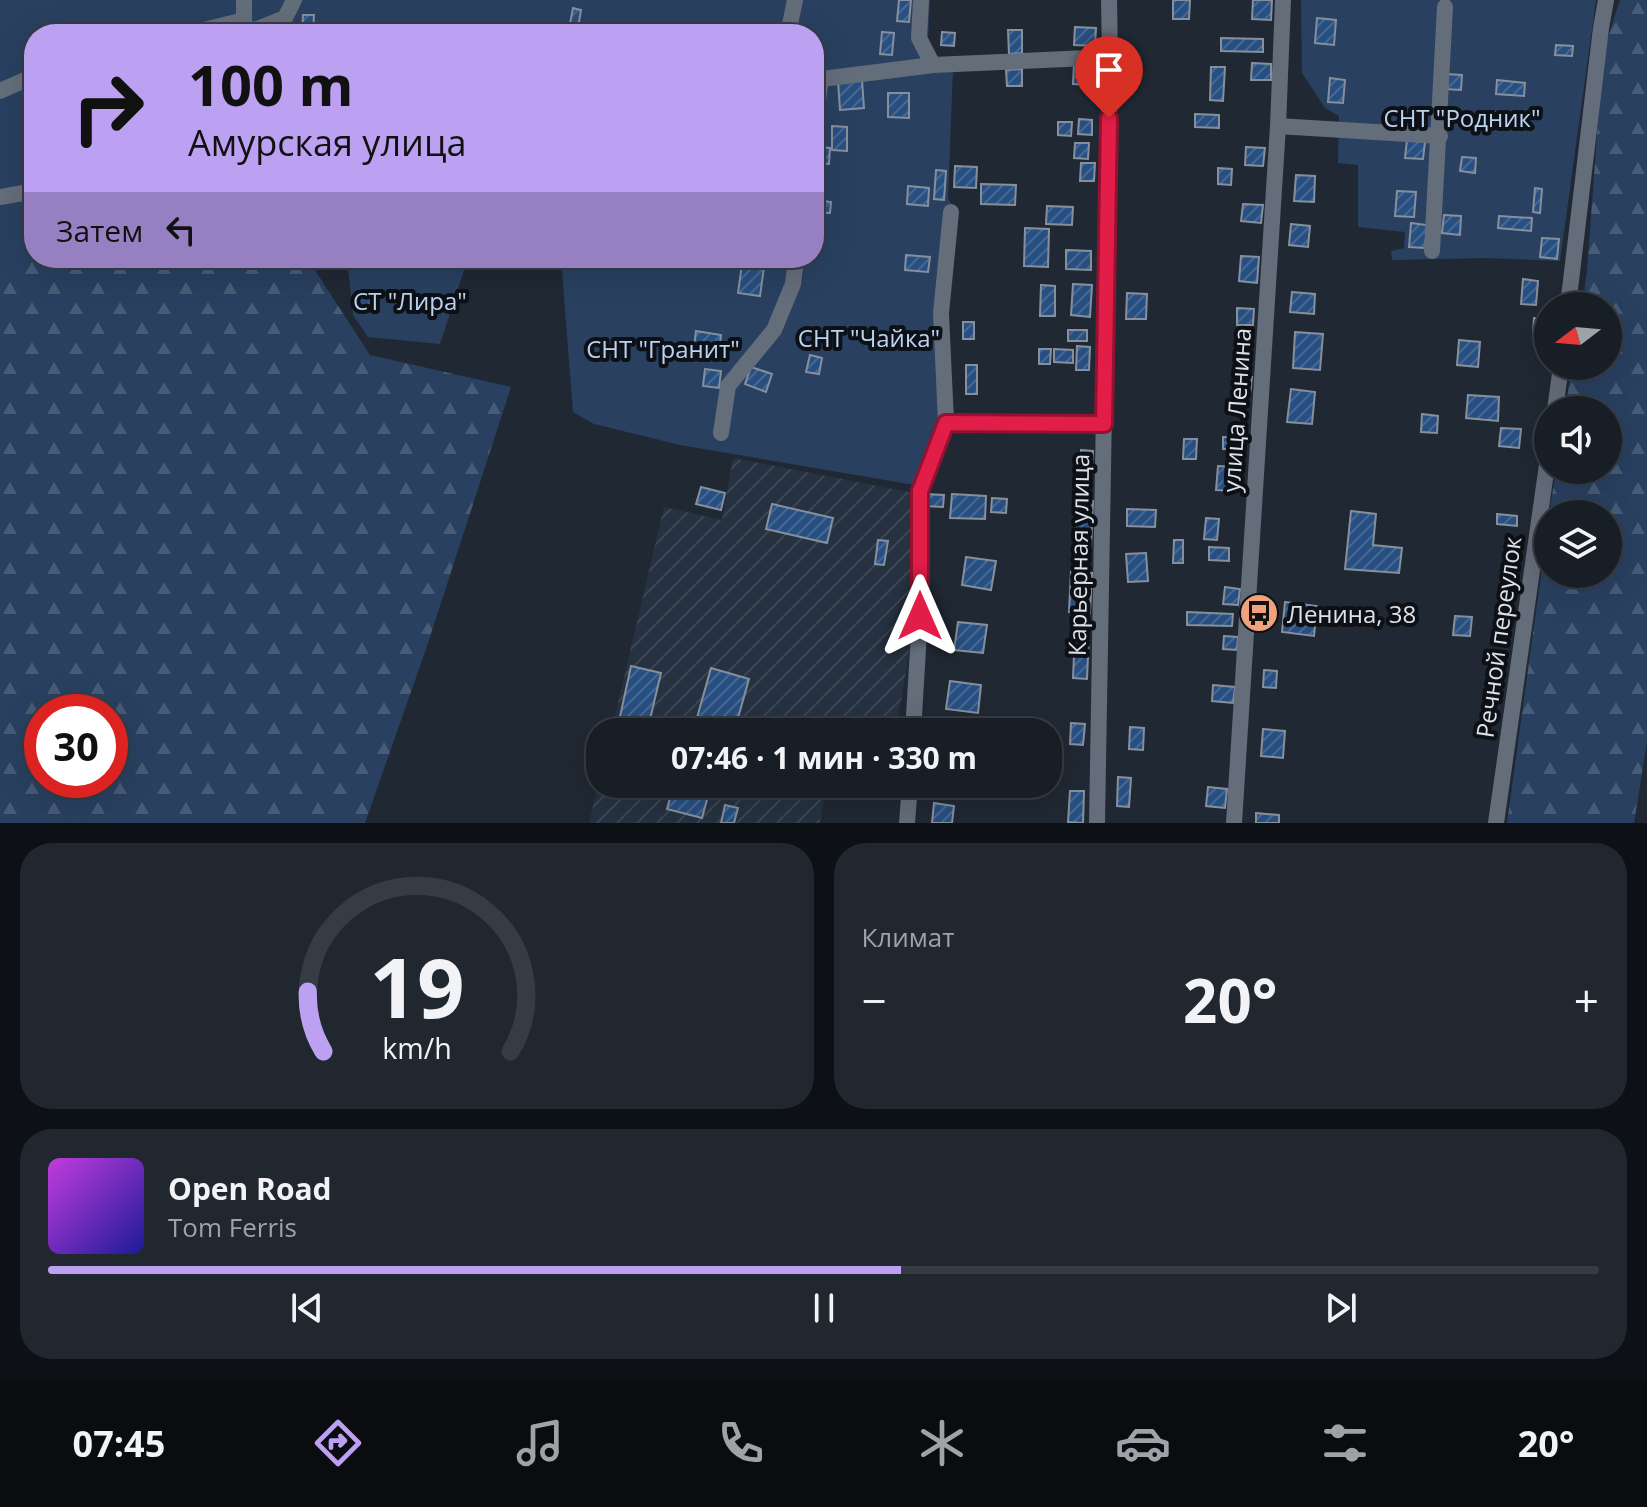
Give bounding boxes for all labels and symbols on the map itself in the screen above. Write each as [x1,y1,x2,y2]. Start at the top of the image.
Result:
pin [1075,36,1143,118]
park label: СНТ "Родник" [1384,101,1540,134]
park label: СТ "Лира" [353,284,467,317]
north arrow [1534,292,1622,380]
park label: СНТ "Чайка" [798,321,940,354]
street label: улица Ленина [1214,327,1258,493]
park label: СНТ "Гранит" [586,332,740,365]
street label: Карьерная улица [1060,454,1096,656]
street label: Речной переулок [1468,534,1529,740]
position arrow [878,574,962,658]
bus stop icon: Ленина, 38 [1238,592,1280,634]
place label: Ленина, 38 [1287,597,1416,630]
speed limit sign: 30 [24,694,128,798]

